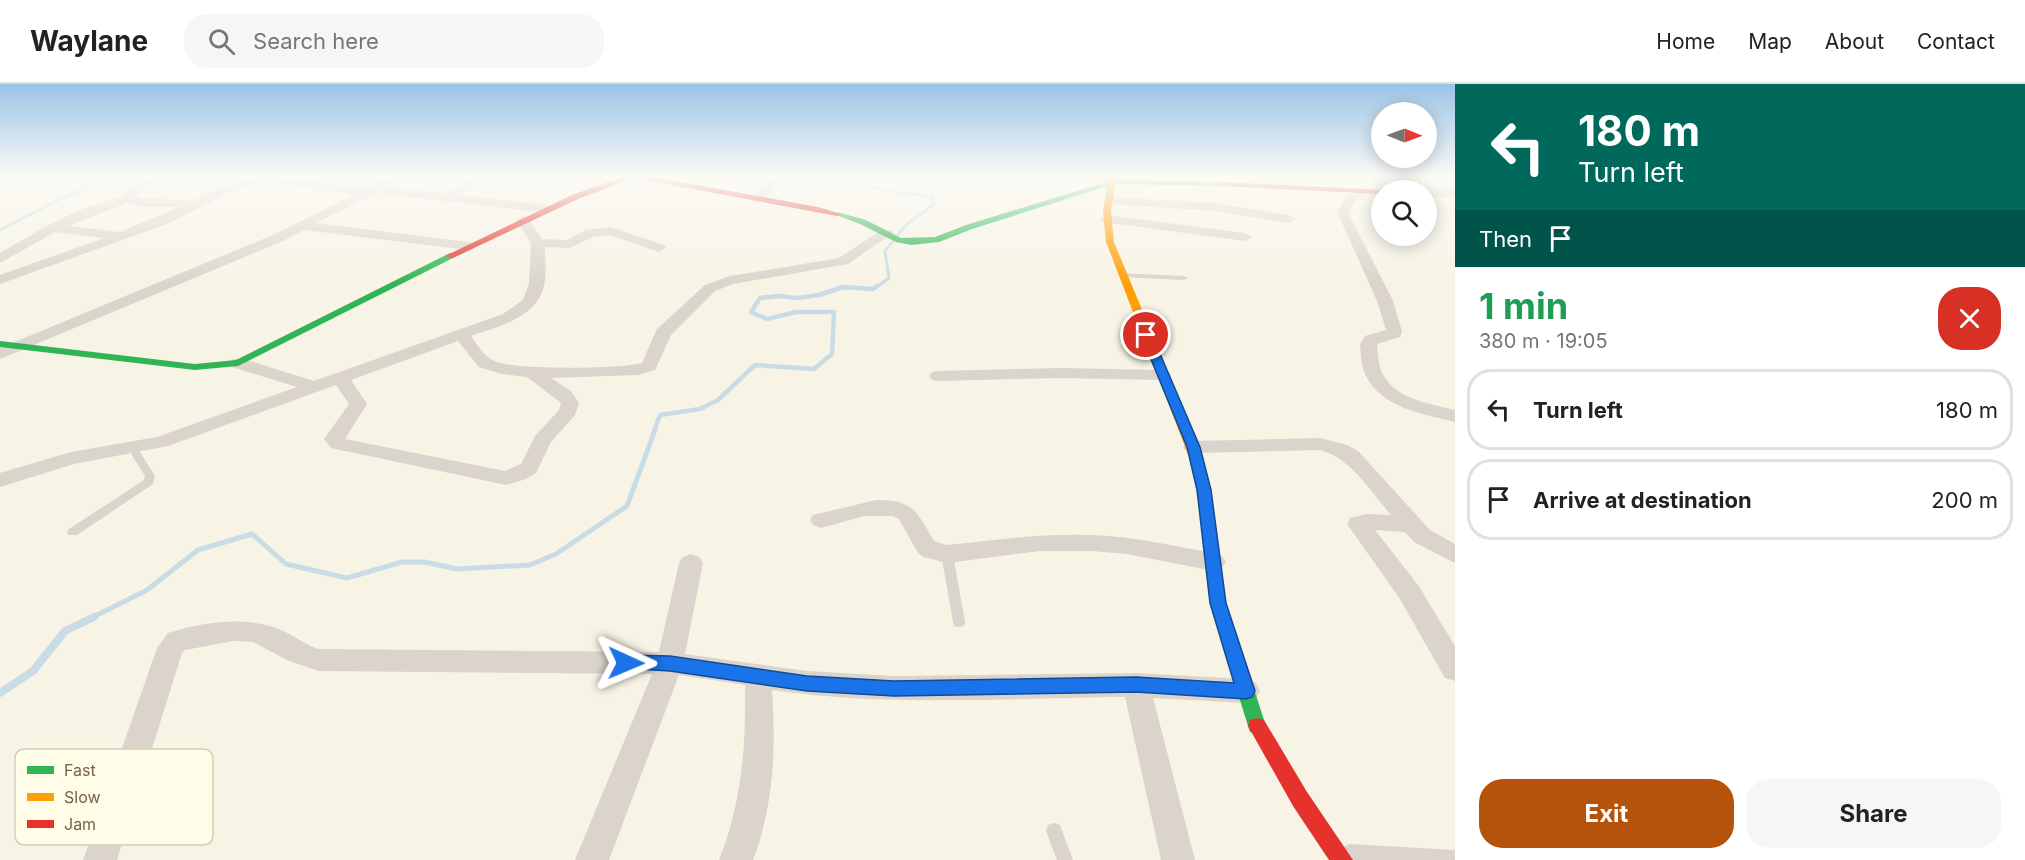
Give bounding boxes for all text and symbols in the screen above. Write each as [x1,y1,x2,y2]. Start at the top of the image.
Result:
search box [184,14,604,68]
text: Waylane [30,24,148,58]
icon: search [205,25,238,58]
text: Search here [253,28,379,54]
text: Home [1656,29,1715,54]
text: Map [1748,29,1792,54]
text: About [1825,29,1884,54]
text: Contact [1917,29,1995,54]
north arrow [1371,102,1437,168]
map controls [1371,102,1437,246]
text: 180 m [1578,105,1700,156]
icon: left [1479,108,1557,186]
text: Turn left [1578,156,1684,189]
button: search [1371,180,1437,246]
icon: arrive [1544,222,1577,255]
text: Then [1479,226,1532,252]
text: 1 min [1479,284,1568,328]
button: close [1938,287,2001,350]
pin [1120,309,1171,360]
icon: arrive [1129,318,1162,351]
text: 380 m · 19:05 [1479,329,1608,353]
icon: left [1482,393,1515,426]
text: Turn left [1533,397,1623,423]
text: 180 m [1936,397,1998,423]
icon: arrive [1482,483,1515,516]
text: Arrive at destination [1533,487,1752,513]
text: 200 m [1931,487,1998,513]
position arrow [594,631,658,695]
legend [15,749,213,845]
text: Fast [64,760,96,780]
button: Exit [1479,779,1734,848]
button: Share [1746,779,2001,848]
text: Slow [64,787,101,807]
text: Jam [64,814,96,834]

